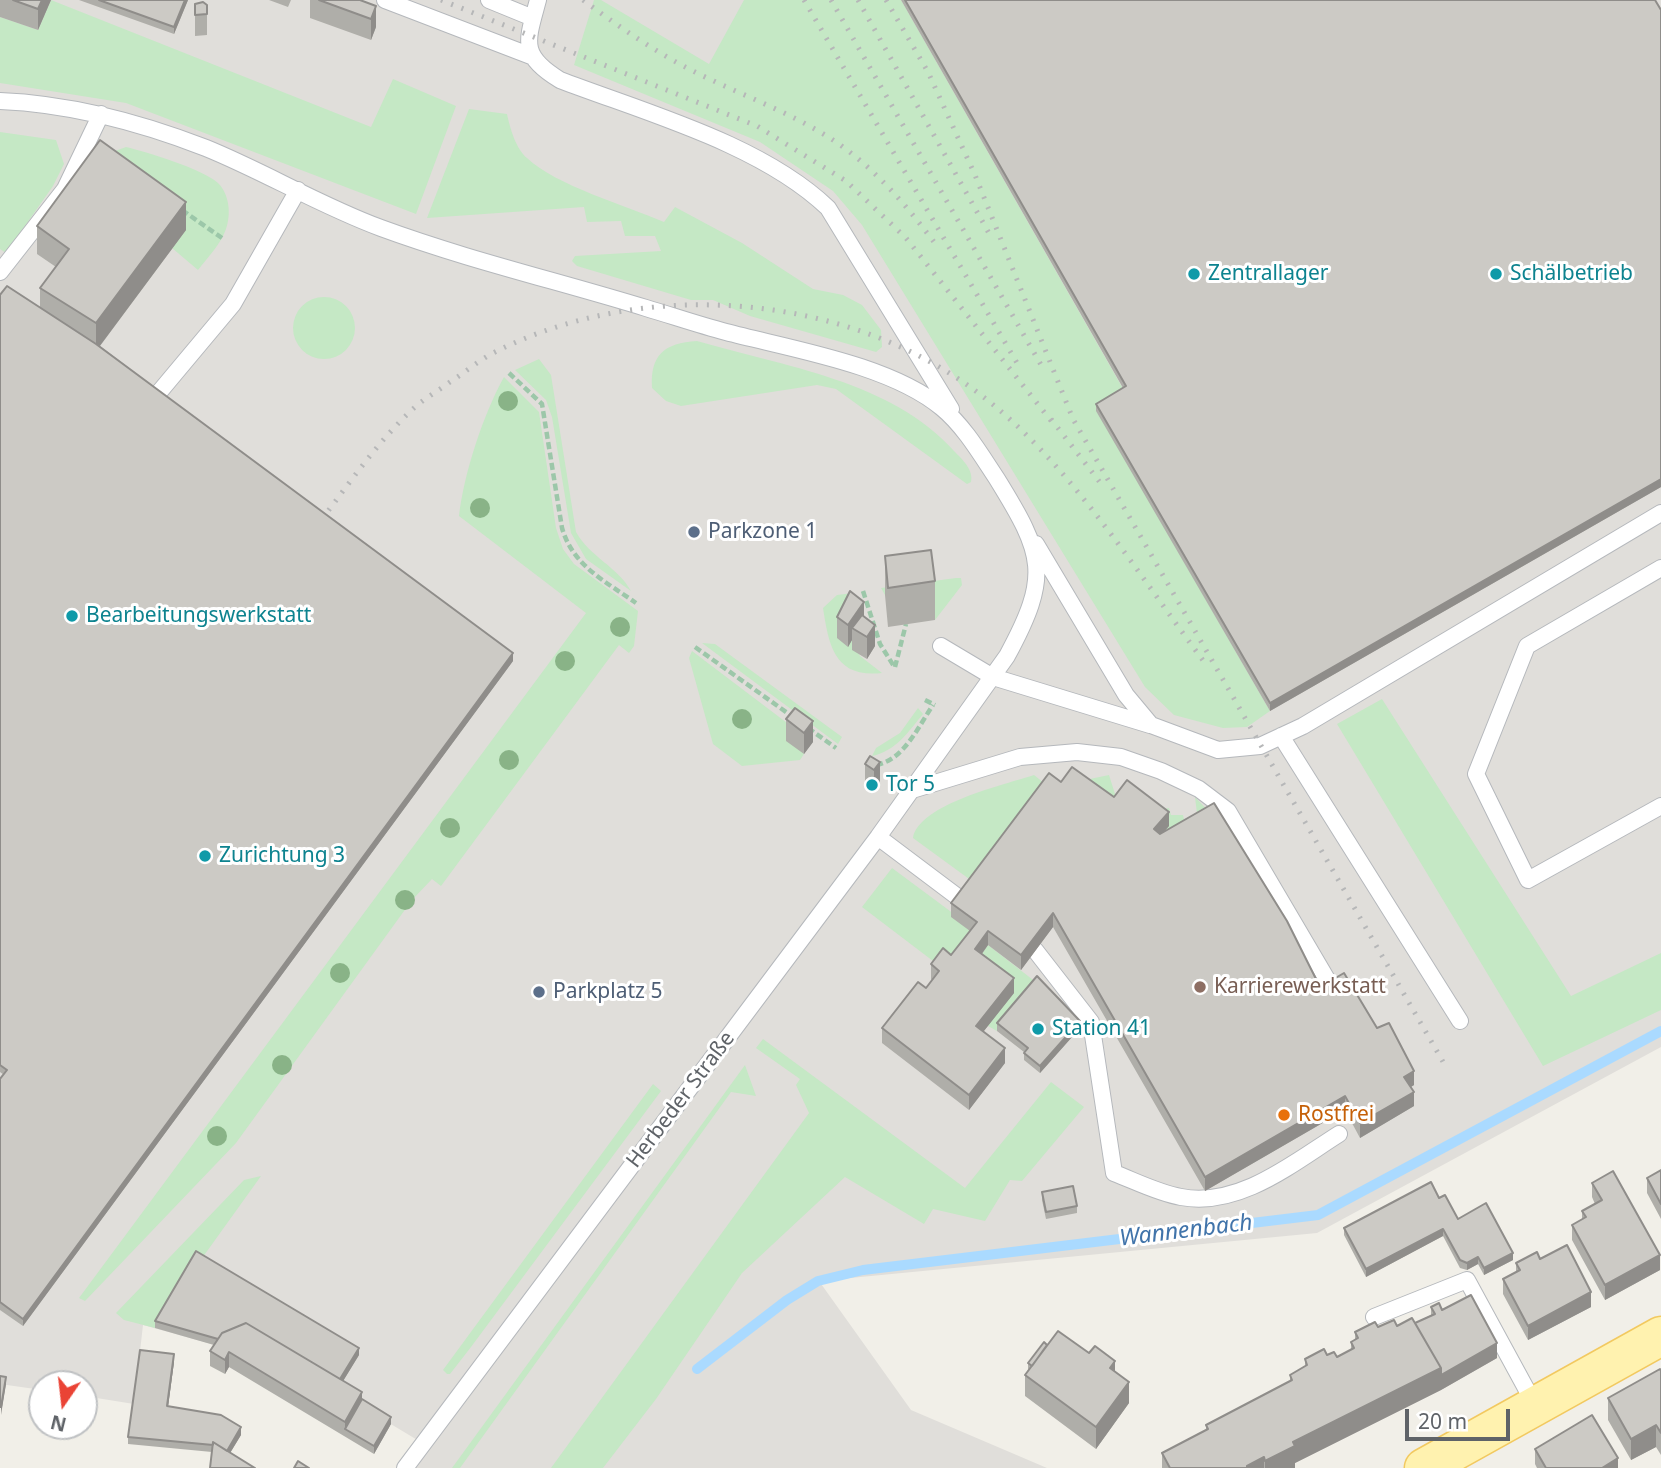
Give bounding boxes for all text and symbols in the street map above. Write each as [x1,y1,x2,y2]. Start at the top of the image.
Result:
place label: Zentrallager [1208,261,1328,287]
place label: Schälbetrieb [1510,261,1633,287]
marker: Zentrallager [1186,266,1202,282]
marker: Schälbetrieb [1488,266,1504,282]
place label: Parkzone 1 [708,519,817,545]
marker: Parkzone 1 [686,524,702,540]
place label: Bearbeitungswerkstatt [86,603,311,629]
marker: Bearbeitungswerkstatt [64,608,80,624]
place label: Tor 5 [886,772,935,798]
marker: Tor 5 [864,777,880,793]
place label: Zurichtung 3 [219,843,345,869]
marker: Zurichtung 3 [197,848,213,864]
place label: Karrierewerkstatt [1214,974,1386,1000]
place label: Parkplatz 5 [553,979,662,1005]
marker: Karrierewerkstatt [1192,979,1208,995]
marker: Parkplatz 5 [531,984,547,1000]
place label: Station 41 [1052,1016,1151,1042]
marker: Station 41 [1030,1021,1046,1037]
street label: Herbeder Straße [622,1027,740,1173]
place label: Rostfrei [1298,1102,1374,1128]
marker: Rostfrei [1276,1107,1292,1123]
water label: Wannenbach [1118,1209,1254,1253]
north arrow [28,1370,98,1440]
scale bar [1409,1394,1514,1438]
text: 20 m [1418,1407,1467,1435]
text: N [48,1409,69,1438]

